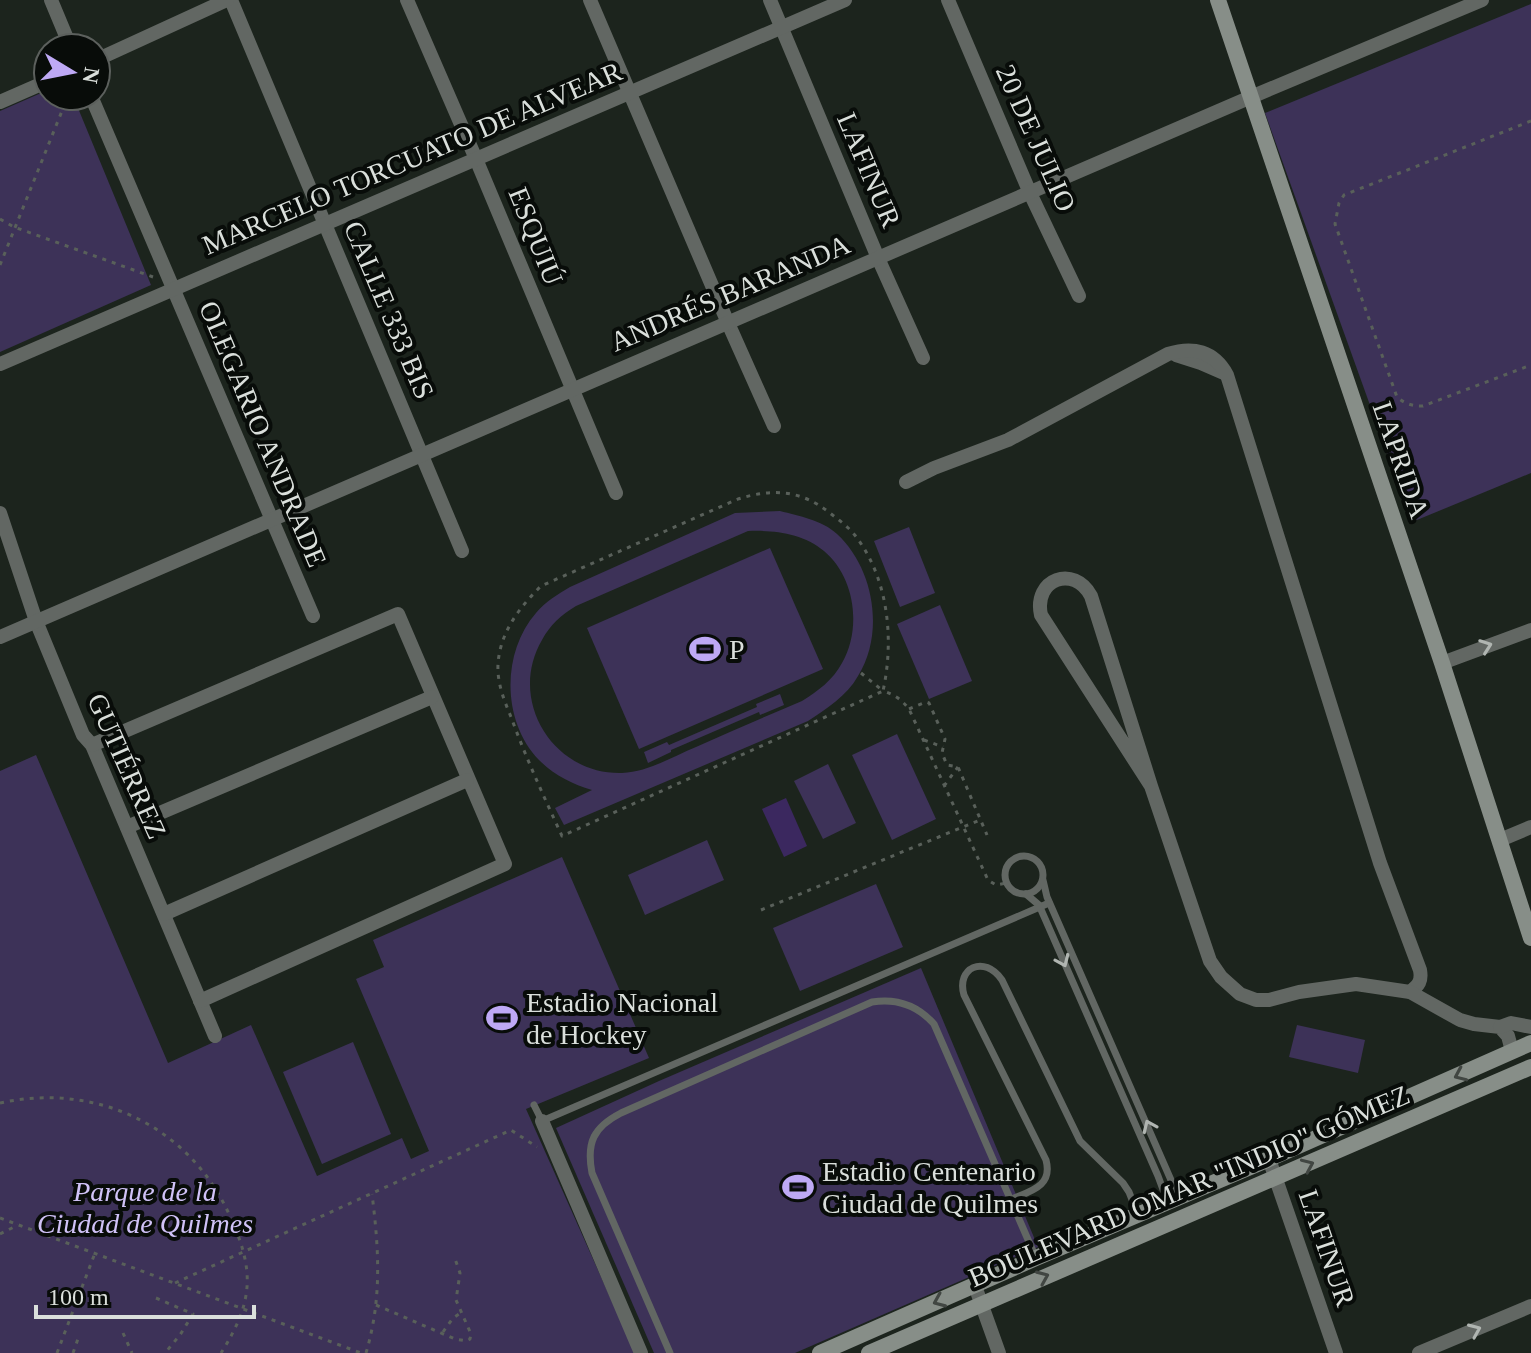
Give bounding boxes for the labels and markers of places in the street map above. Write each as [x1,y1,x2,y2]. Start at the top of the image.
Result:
sports icon: P [688,632,722,666]
place label: P [729,634,745,665]
place label: Estadio Nacional de Hockey [526,987,718,1050]
sports icon: Estadio Nacional de Hockey [485,1001,519,1035]
place label: Estadio Centenario Ciudad de Quilmes [822,1156,1038,1219]
sports icon: Estadio Centenario Ciudad de Quilmes [781,1170,815,1204]

